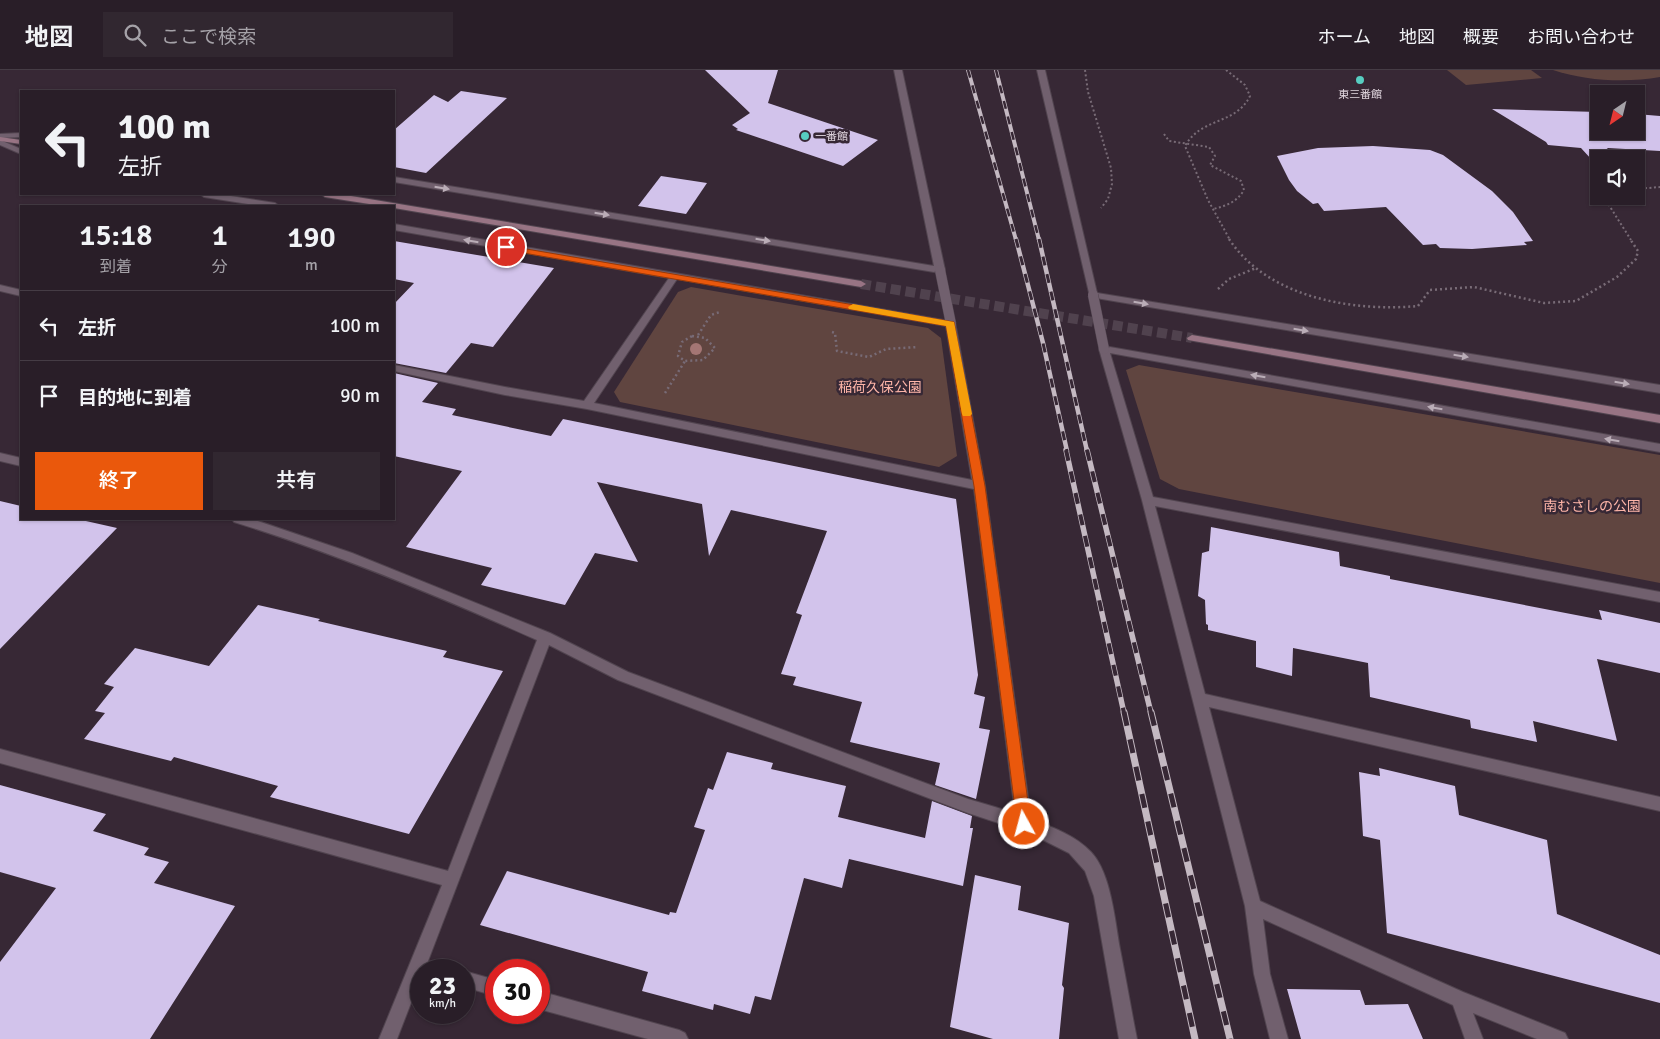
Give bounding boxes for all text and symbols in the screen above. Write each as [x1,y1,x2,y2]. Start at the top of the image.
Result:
search box [103,12,453,57]
icon: search [121,21,149,49]
text: 地図 [25,22,73,52]
text: ここで検索 [161,25,256,49]
text: ホーム [1318,26,1371,48]
text: 地図 [1399,26,1435,48]
text: 概要 [1463,26,1499,48]
text: お問い合わせ [1527,26,1635,48]
marker: 東三番館 [1354,74,1366,86]
north arrow [1590,85,1645,140]
map controls [1590,85,1645,205]
place label: 東三番館 [1338,88,1382,101]
text: 100 m [118,105,211,148]
icon: left [35,110,100,175]
marker: 一番館 [799,130,811,142]
place label: 一番館 [815,130,848,143]
button: sound [1590,150,1645,205]
text: 左折 [118,153,162,180]
one-way arrow [434,184,450,192]
one-way arrow [595,211,611,219]
text: 15:18 [79,217,152,254]
text: 1 [212,217,228,254]
text: 190 [287,219,336,256]
pin [485,226,527,268]
icon: arrive [492,233,520,261]
one-way arrow [463,237,479,245]
one-way arrow [755,237,771,245]
text: m [305,255,318,275]
text: 到着 [100,257,132,277]
text: 分 [212,257,228,277]
one-way arrow [1133,300,1149,308]
icon: left [35,312,63,340]
text: 100 m [330,314,380,338]
text: 左折 [78,316,116,340]
one-way arrow [1293,326,1309,334]
one-way arrow [1454,353,1470,361]
one-way arrow [1249,372,1265,380]
park label: 稲荷久保公園 [838,379,922,396]
one-way arrow [1614,379,1630,387]
icon: arrive [35,382,63,410]
text: 90 m [340,384,380,408]
text: 目的地に到着 [78,386,192,410]
one-way arrow [1426,403,1442,411]
one-way arrow [1604,435,1620,443]
button: 終了 [35,452,203,510]
button: 共有 [213,452,380,510]
park label: 南むさしの公園 [1543,498,1641,515]
position arrow [997,797,1049,849]
speed limit sign: 30 [485,959,550,1024]
text: 23 [429,970,456,1001]
text: km/h [429,996,456,1011]

